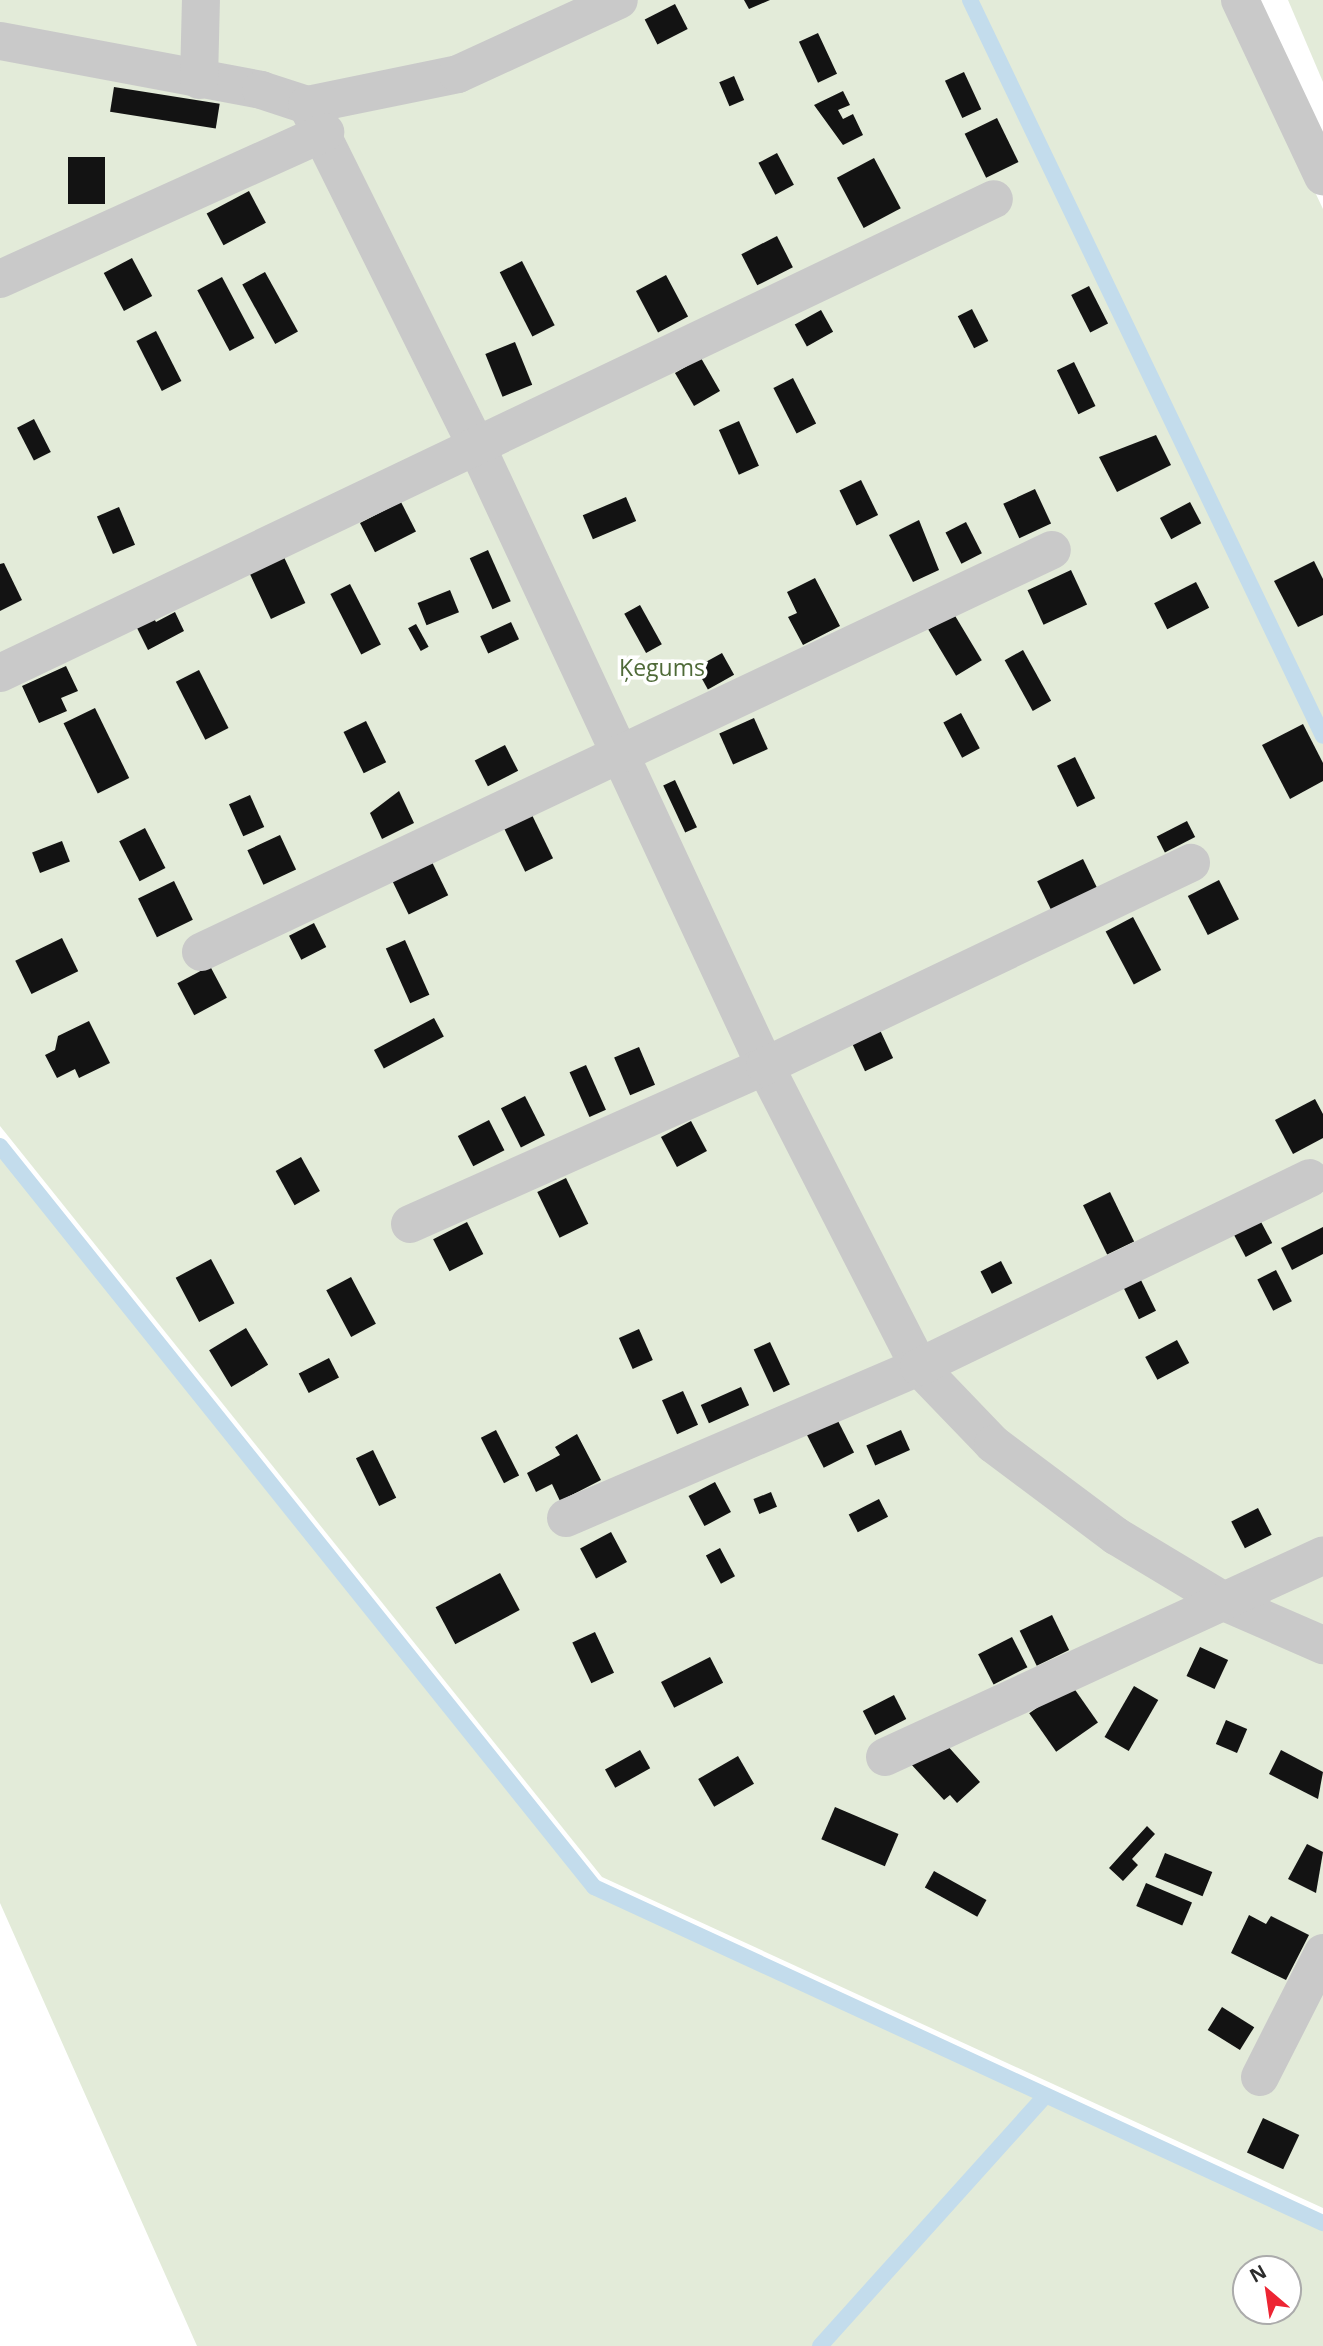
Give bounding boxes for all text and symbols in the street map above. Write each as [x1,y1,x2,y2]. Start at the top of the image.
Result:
park label: Ķegums [619,653,705,681]
north arrow [1232,2255,1302,2325]
text: N [1245,2258,1271,2289]

